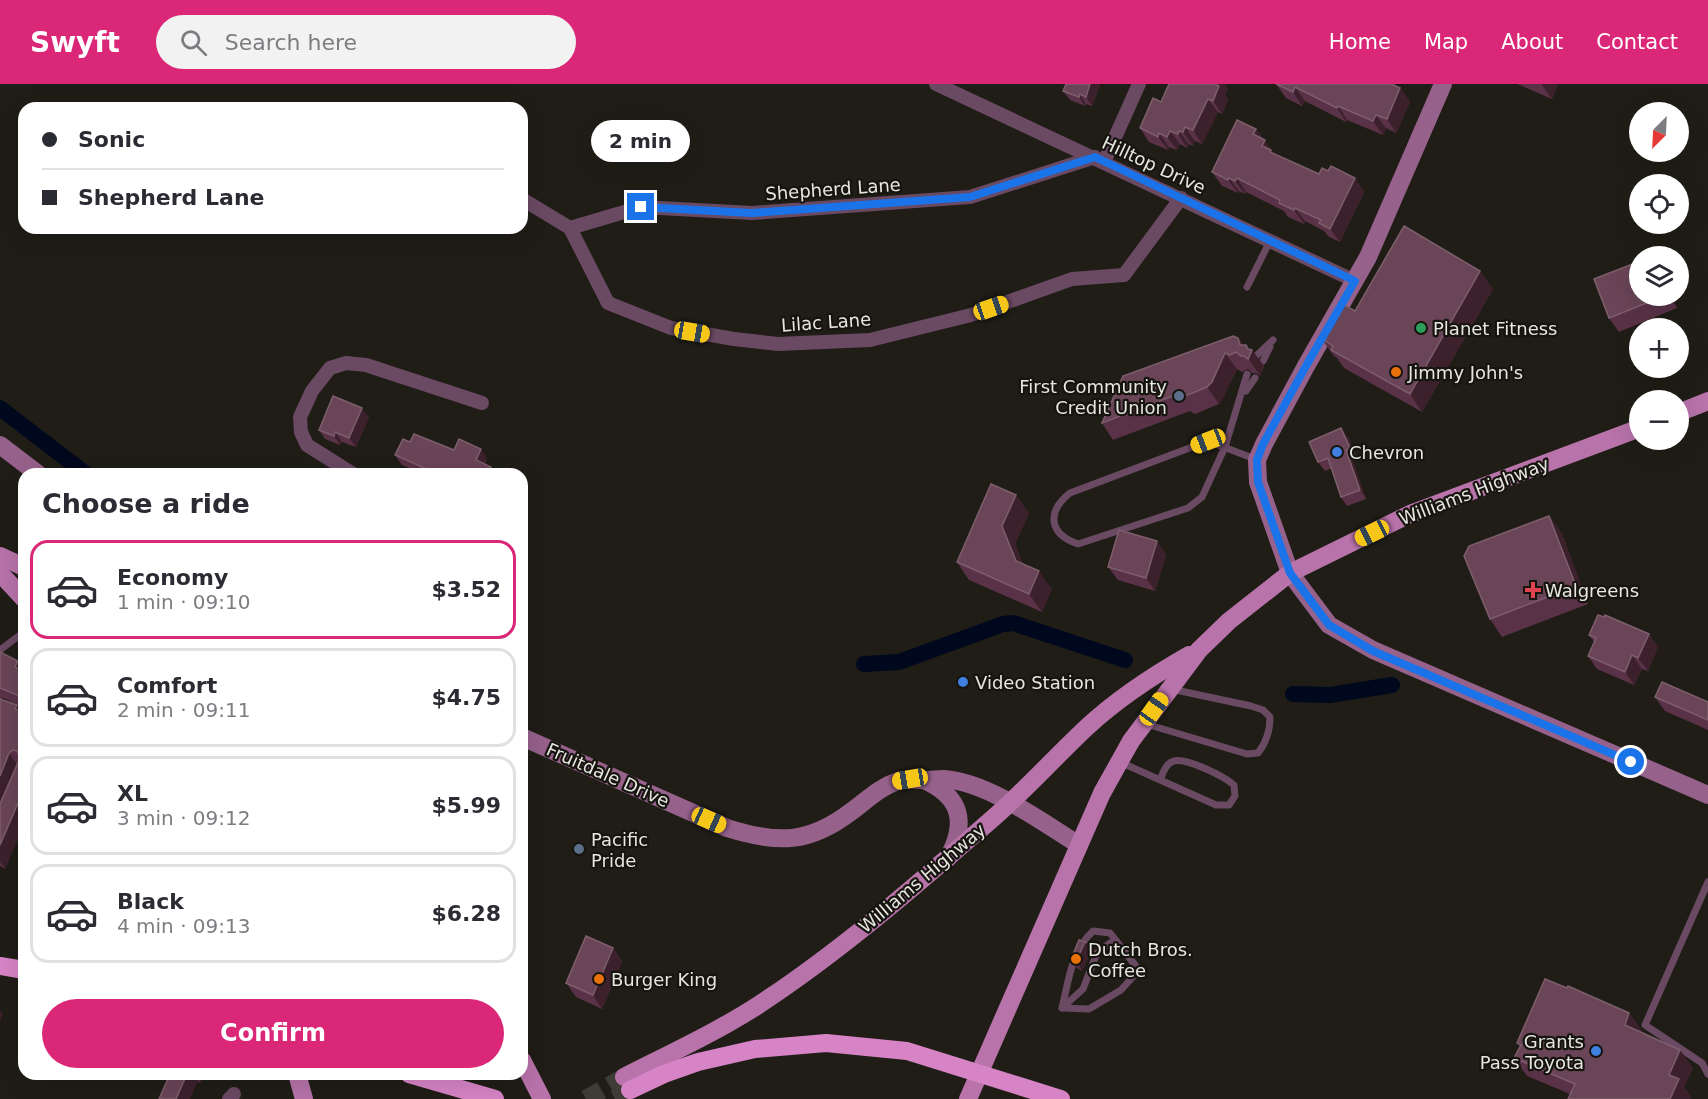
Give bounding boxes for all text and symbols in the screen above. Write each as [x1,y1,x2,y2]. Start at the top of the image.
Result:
search box [156,15,576,69]
text: Swyft [30,26,120,59]
icon: search [177,26,210,59]
text: Search here [225,30,357,55]
text: Home [1329,30,1391,54]
text: Map [1424,30,1468,54]
text: About [1501,30,1563,54]
text: Contact [1596,30,1678,54]
north arrow [1629,102,1689,162]
map controls [1629,102,1689,450]
callout: 2 min [592,120,690,162]
text: Sonic [78,127,145,152]
text: 2 min [609,129,672,153]
street label: Hilltop Drive [1099,132,1209,198]
street label: Shepherd Lane [765,174,901,204]
button: locate [1629,174,1689,234]
text: Shepherd Lane [78,185,264,210]
route end [627,193,654,220]
button: layers [1629,246,1689,306]
car [971,294,1011,322]
street label: Lilac Lane [780,308,872,336]
place label: Planet Fitness [1433,318,1558,339]
button: + [1629,318,1689,378]
car [673,320,711,344]
marker: Planet Fitness [1414,321,1428,335]
place label: Jimmy John's [1407,362,1523,383]
marker: Jimmy John's [1389,365,1403,379]
place label: First Community Credit Union [1019,376,1167,418]
marker: First Community Credit Union [1172,389,1186,403]
button: − [1629,390,1689,450]
car [1188,426,1228,456]
place label: Chevron [1349,442,1424,463]
marker: Chevron [1330,445,1344,459]
street label: Williams Highway [1396,453,1552,529]
text: Choose a ride [42,488,250,519]
car [1352,517,1392,549]
icon: car [45,563,99,617]
text: Economy [117,565,228,590]
text: $3.52 [431,577,501,602]
place label: Walgreens [1545,580,1639,601]
marker: Walgreens [1526,583,1540,597]
text: 1 min · 09:10 [117,590,251,614]
icon: car [45,671,99,725]
place label: Video Station [975,672,1095,693]
text: Comfort [117,673,217,698]
marker: Video Station [956,675,970,689]
text: $4.75 [431,685,501,710]
car [1136,689,1172,729]
text: 2 min · 09:11 [117,698,251,722]
street label: Fruitdale Drive [543,739,673,811]
route start [1617,748,1644,775]
car [891,767,929,791]
icon: car [45,779,99,833]
text: XL [117,781,148,806]
text: $5.99 [431,793,501,818]
car [689,804,729,836]
text: 3 min · 09:12 [117,806,251,830]
street label: Williams Highway [854,819,990,937]
place label: Pacific Pride [591,829,648,871]
marker: Pacific Pride [572,842,586,856]
icon: car [45,887,99,941]
text: Black [117,889,184,914]
text: $6.28 [431,901,501,926]
text: 4 min · 09:13 [117,914,251,938]
place label: Dutch Bros. Coffee [1088,939,1193,981]
marker: Dutch Bros. Coffee [1069,952,1083,966]
place label: Burger King [611,969,717,990]
marker: Burger King [592,972,606,986]
button: Confirm [42,999,504,1068]
place label: Grants Pass Toyota [1480,1031,1584,1073]
marker: Grants Pass Toyota [1589,1044,1603,1058]

